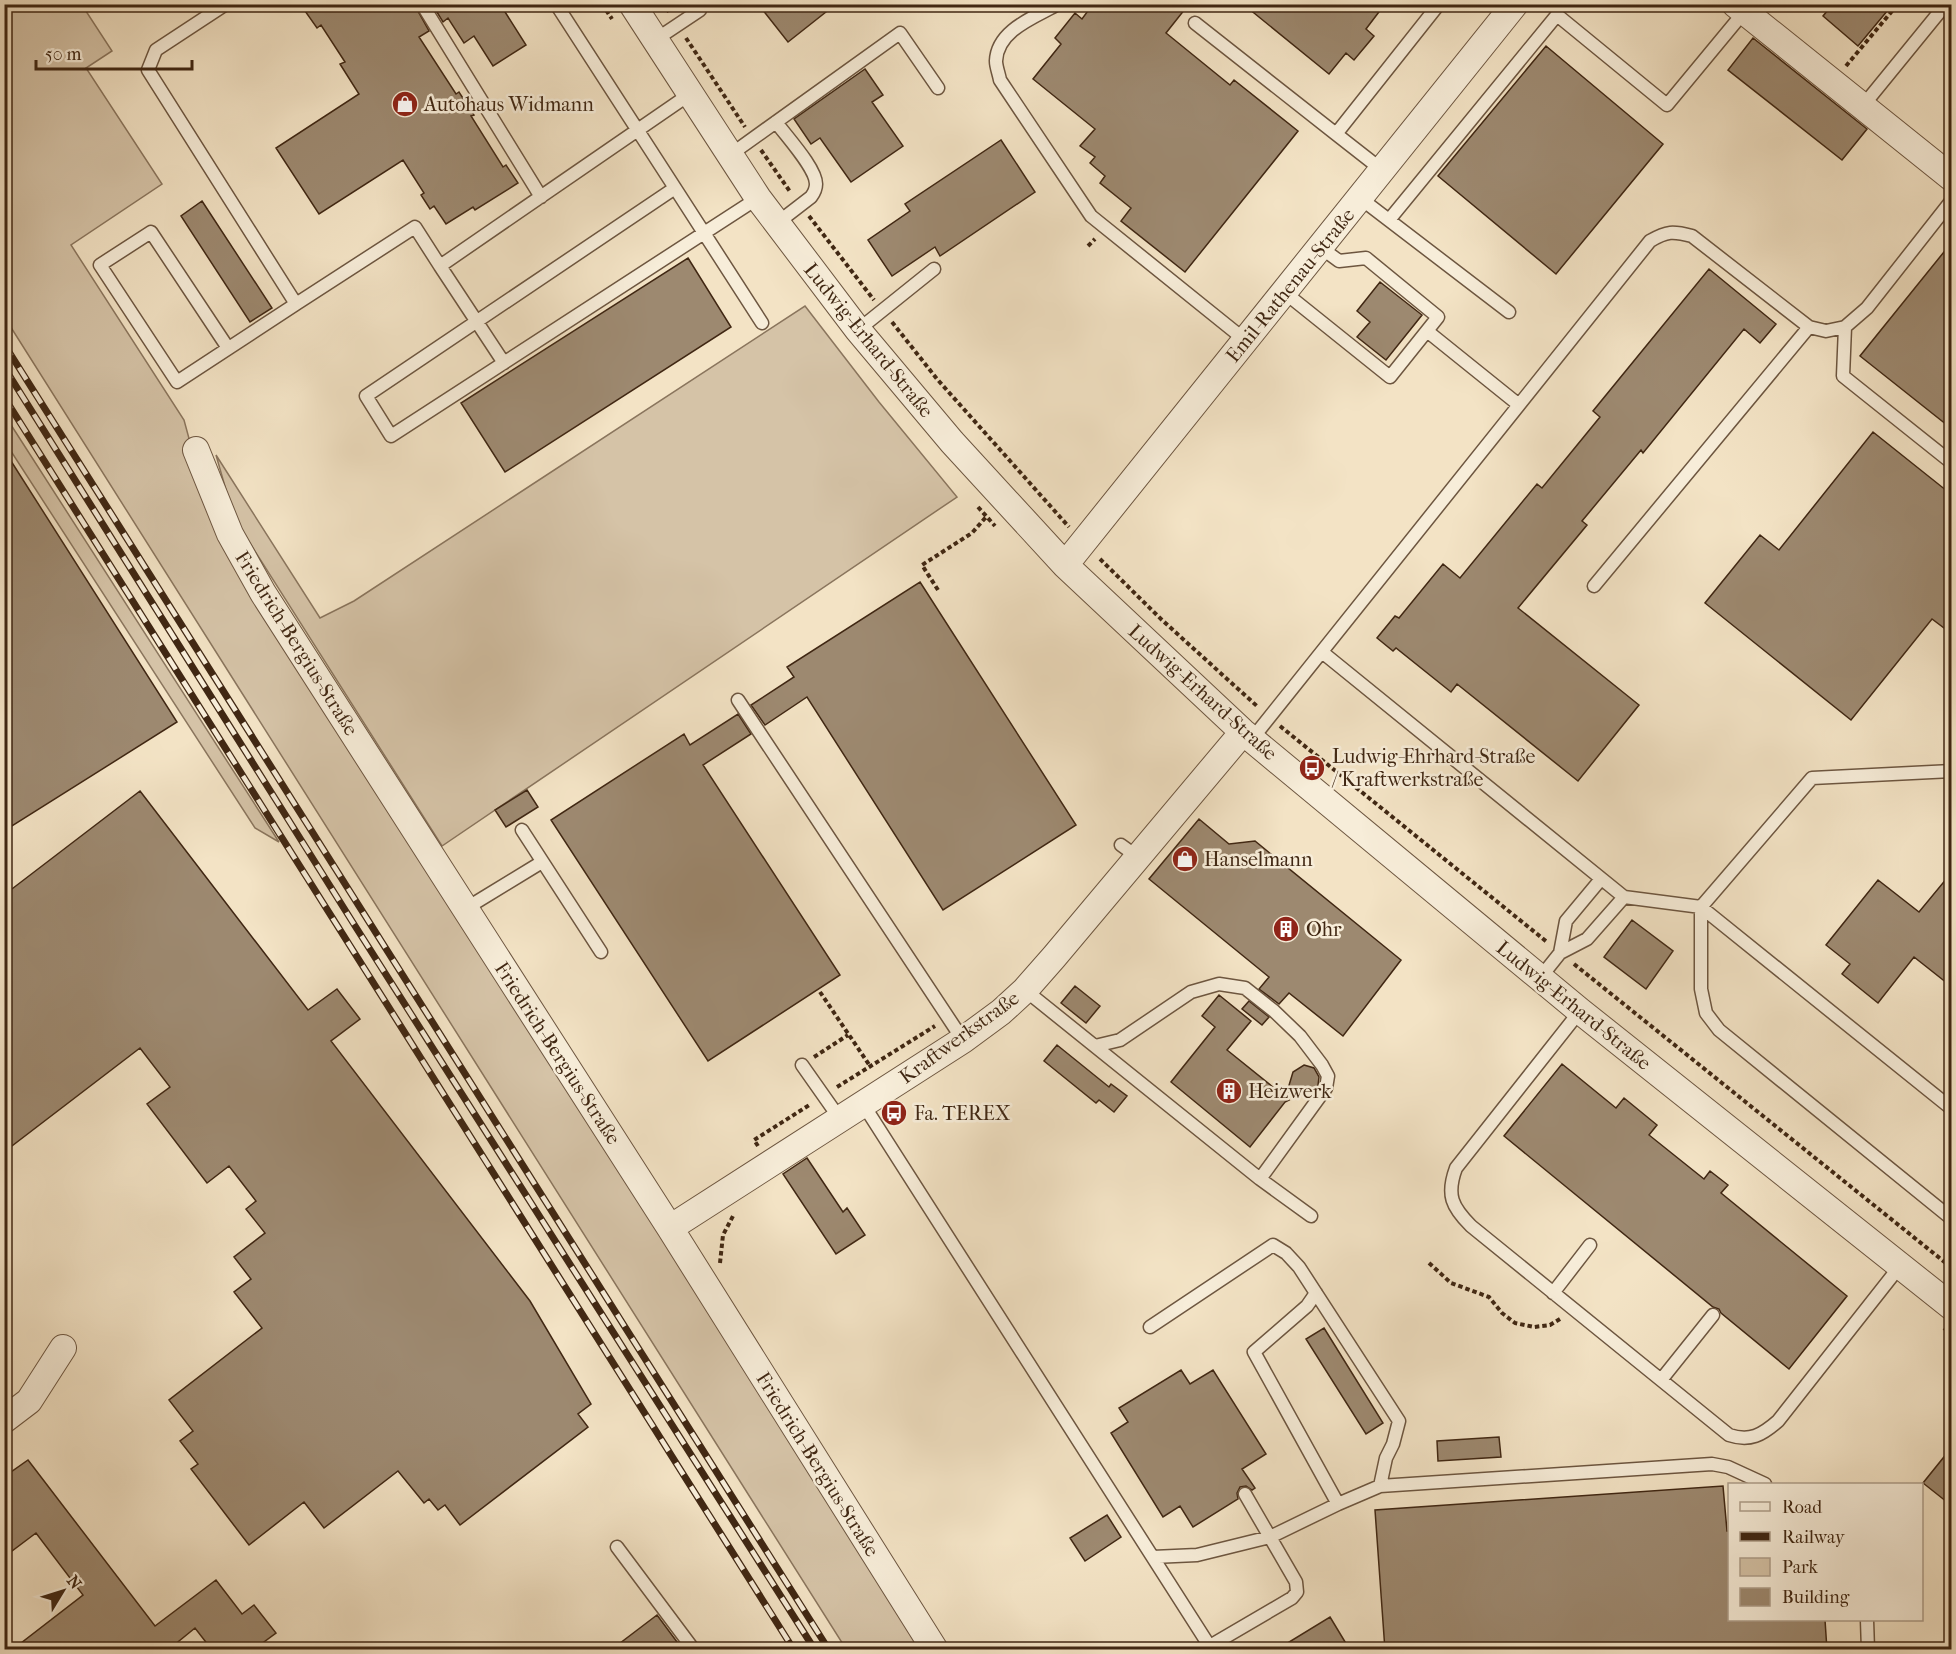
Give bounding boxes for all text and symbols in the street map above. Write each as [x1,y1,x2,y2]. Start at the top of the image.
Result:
scale bar [36,33,192,71]
text: 50 m [45,44,82,65]
shop icon: Autohaus Widmann [390,89,420,119]
place label: Autohaus Widmann [423,93,594,116]
street label: Emil-Rathenau-Straße [1221,204,1360,367]
street label: Ludwig-Erhard-Straße [799,258,938,422]
street label: Friedrich-Bergius-Straße [230,547,363,740]
street label: Ludwig-Erhard-Straße [1124,620,1282,765]
place label: Ludwig-Ehrhard-Straße / Kraftwerkstraße [1331,745,1535,791]
bus stop icon: Ludwig-Ehrhard-Straße / Kraftwerkstraße [1297,753,1327,783]
shop icon: Hanselmann [1170,844,1200,874]
place label: Hanselmann [1204,848,1313,871]
building icon: Ohr [1271,914,1301,944]
place label: Ohr [1306,918,1342,941]
street label: Ludwig-Erhard-Straße [1492,936,1656,1075]
street label: Friedrich-Bergius-Straße [490,958,625,1149]
street label: Kraftwerkstraße [895,986,1024,1088]
building icon: Heizwerk [1214,1076,1244,1106]
place label: Heizwerk [1248,1080,1332,1103]
bus stop icon: Fa. TEREX [879,1098,909,1128]
place label: Fa. TEREX [914,1102,1011,1125]
street label: Friedrich-Bergius-Straße [751,1368,884,1561]
legend [1728,1483,1923,1621]
text: Road [1782,1497,1822,1518]
text: Railway [1782,1527,1846,1548]
text: Park [1782,1557,1819,1578]
north arrow [33,1561,93,1621]
text: N [63,1571,86,1593]
text: Building [1782,1587,1850,1608]

